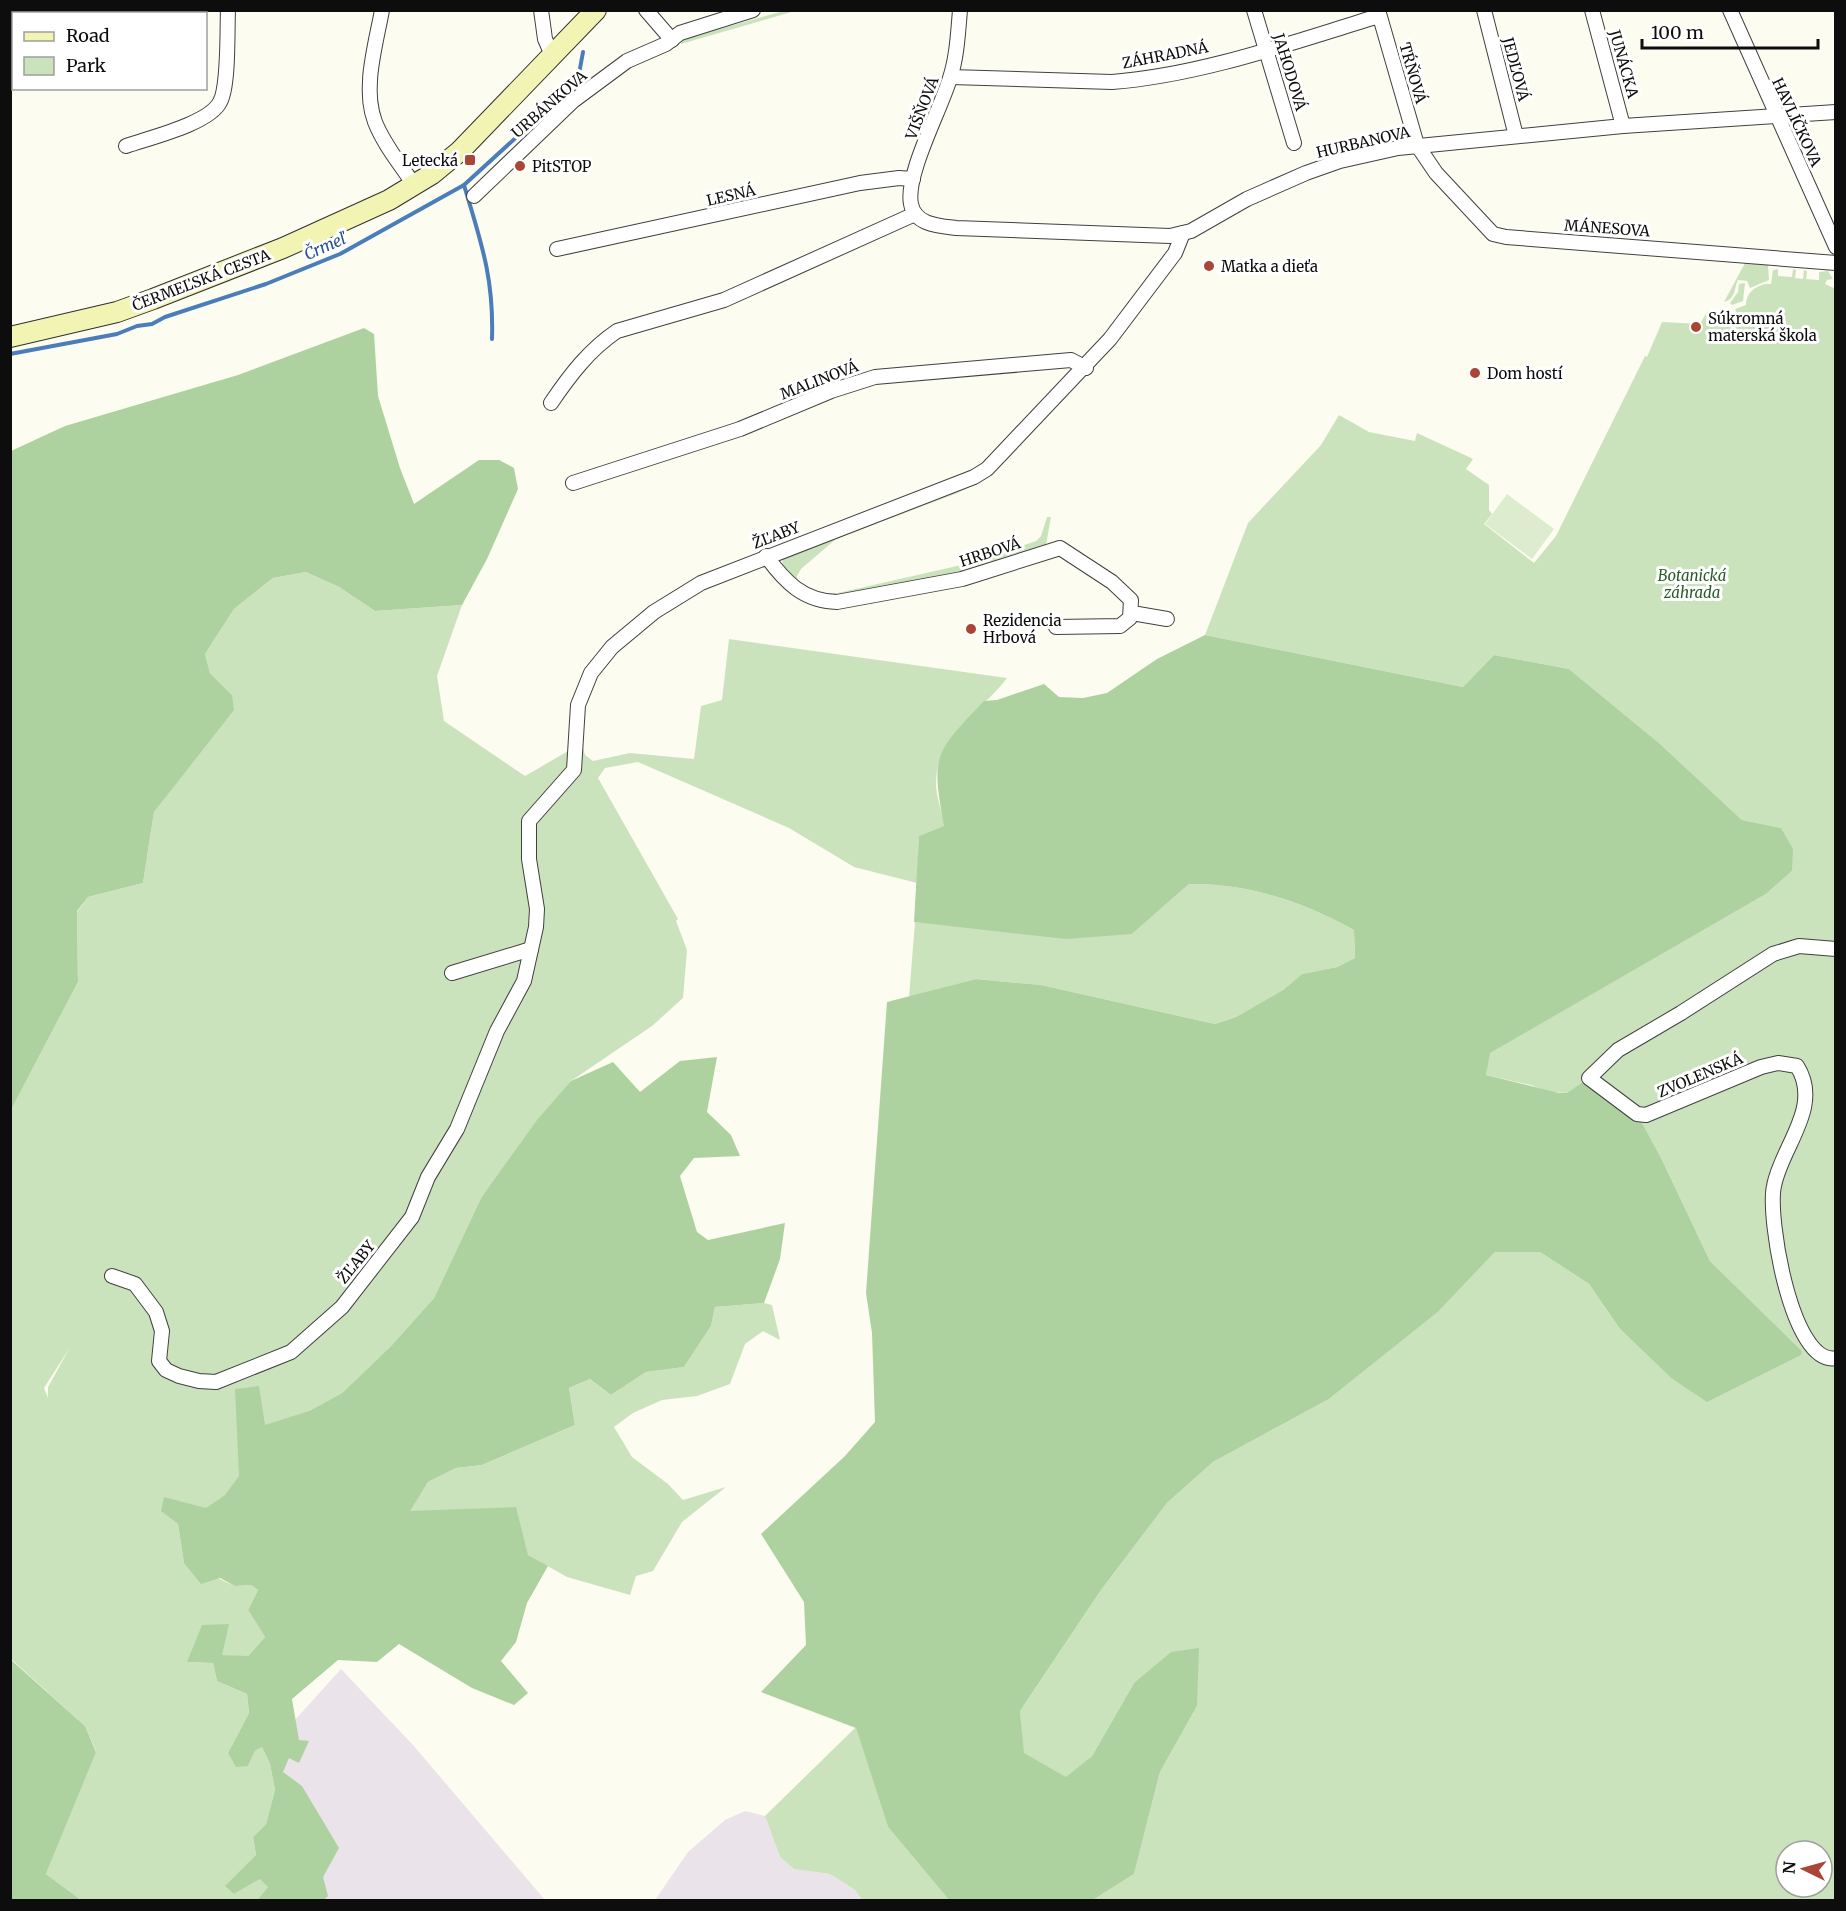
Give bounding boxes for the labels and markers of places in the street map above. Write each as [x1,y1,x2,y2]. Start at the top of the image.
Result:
place label: Letecká [402,151,458,170]
marker: Letecká [463,153,477,167]
place label: PitSTOP [532,157,592,176]
marker: PitSTOP [513,159,527,173]
place label: Matka a dieťa [1221,257,1318,276]
marker: Matka a dieťa [1202,259,1216,273]
place label: Súkromná materská škola [1708,309,1817,345]
marker: Súkromná materská škola [1689,320,1703,334]
place label: Dom hostí [1487,364,1564,383]
marker: Dom hostí [1468,366,1482,380]
place label: Rezidencia Hrbová [983,611,1061,647]
marker: Rezidencia Hrbová [964,622,978,636]

